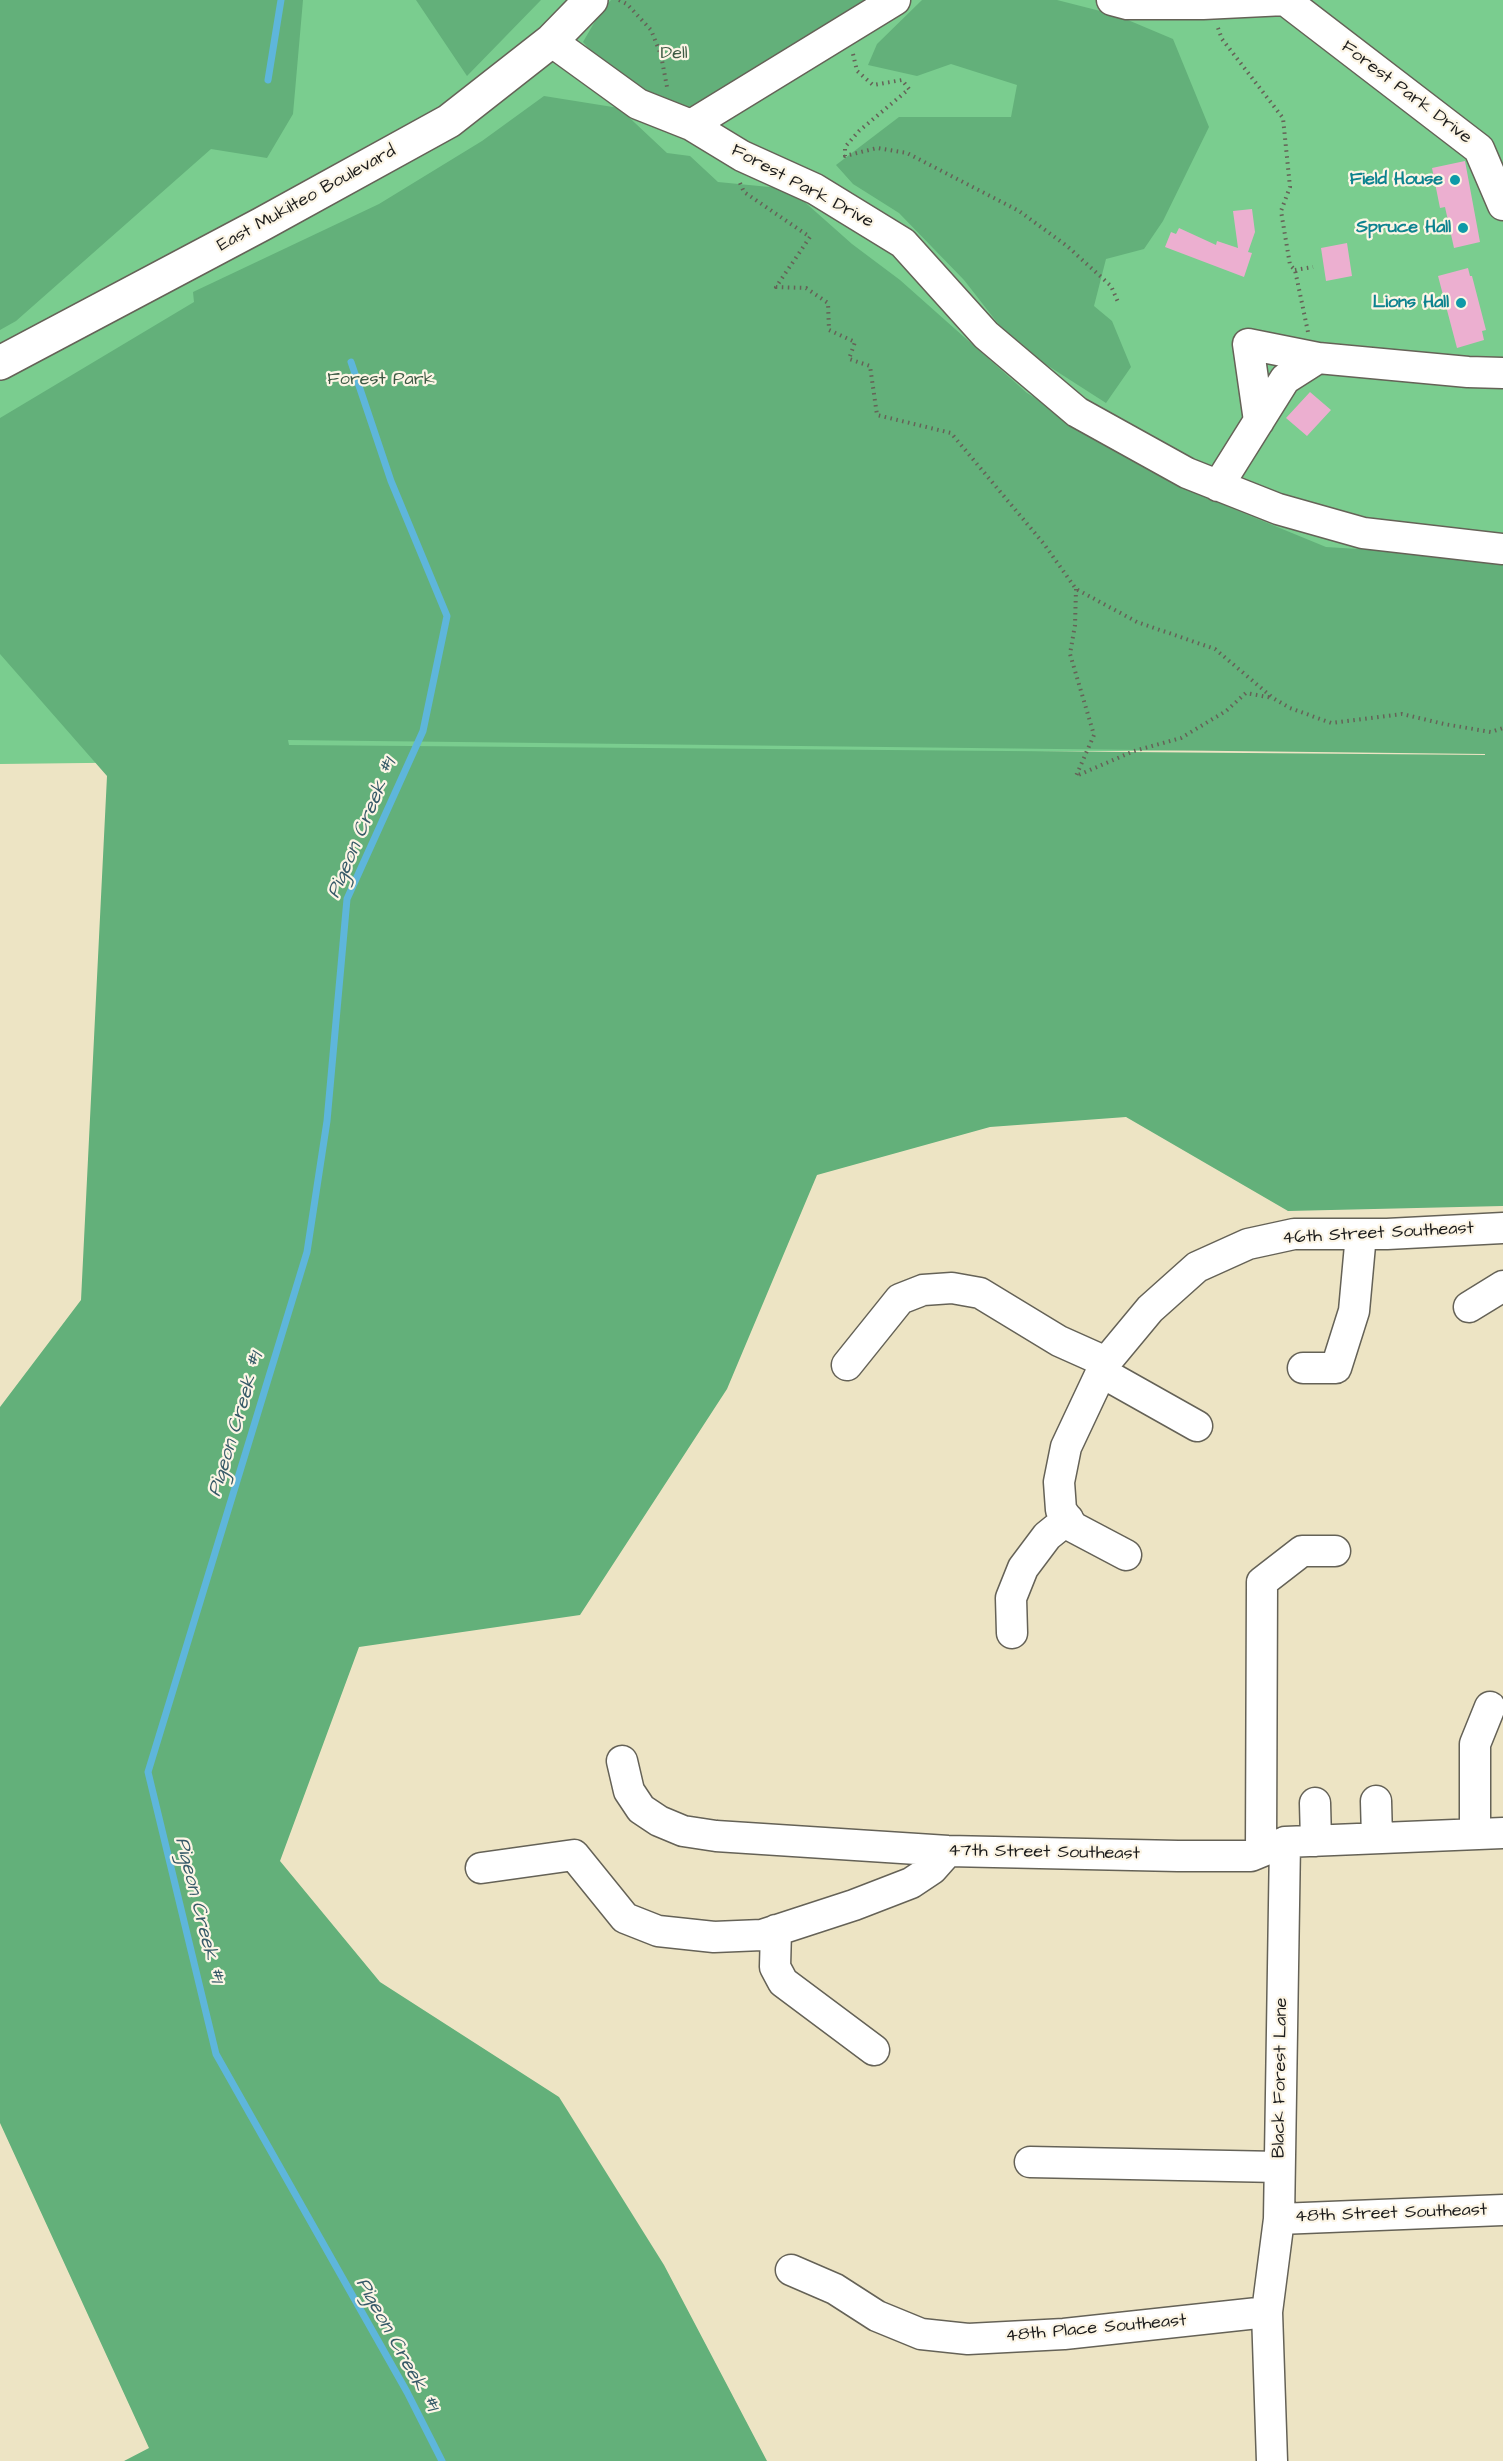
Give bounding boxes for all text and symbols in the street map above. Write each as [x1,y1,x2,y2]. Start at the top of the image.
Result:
street label: Forest Park Drive [1336,37,1476,149]
park label: Dell [660,43,688,65]
street label: Forest Park Drive [727,140,877,234]
street label: East Mukilteo Boulevard [214,141,400,257]
place label: Field House [1350,169,1443,191]
marker: Field House [1448,173,1462,187]
place label: Spruce Hall [1356,217,1451,239]
marker: Spruce Hall [1456,221,1470,235]
place label: Lions Hall [1373,292,1449,314]
marker: Lions Hall [1454,296,1468,310]
park label: Forest Park [327,369,435,391]
water label: Pigeon Creek #1 [323,756,403,902]
street label: 46th Street Southeast [1282,1218,1474,1250]
water label: Pigeon Creek #1 [204,1350,270,1500]
water label: Pigeon Creek #1 [168,1835,228,1985]
street label: 47th Street Southeast [948,1841,1140,1865]
street label: Black Forest Lane [1269,1998,1293,2158]
street label: 48th Street Southeast [1295,2200,1487,2228]
water label: Pigeon Creek #1 [349,2274,443,2416]
street label: 48th Place Southeast [1005,2310,1187,2348]

